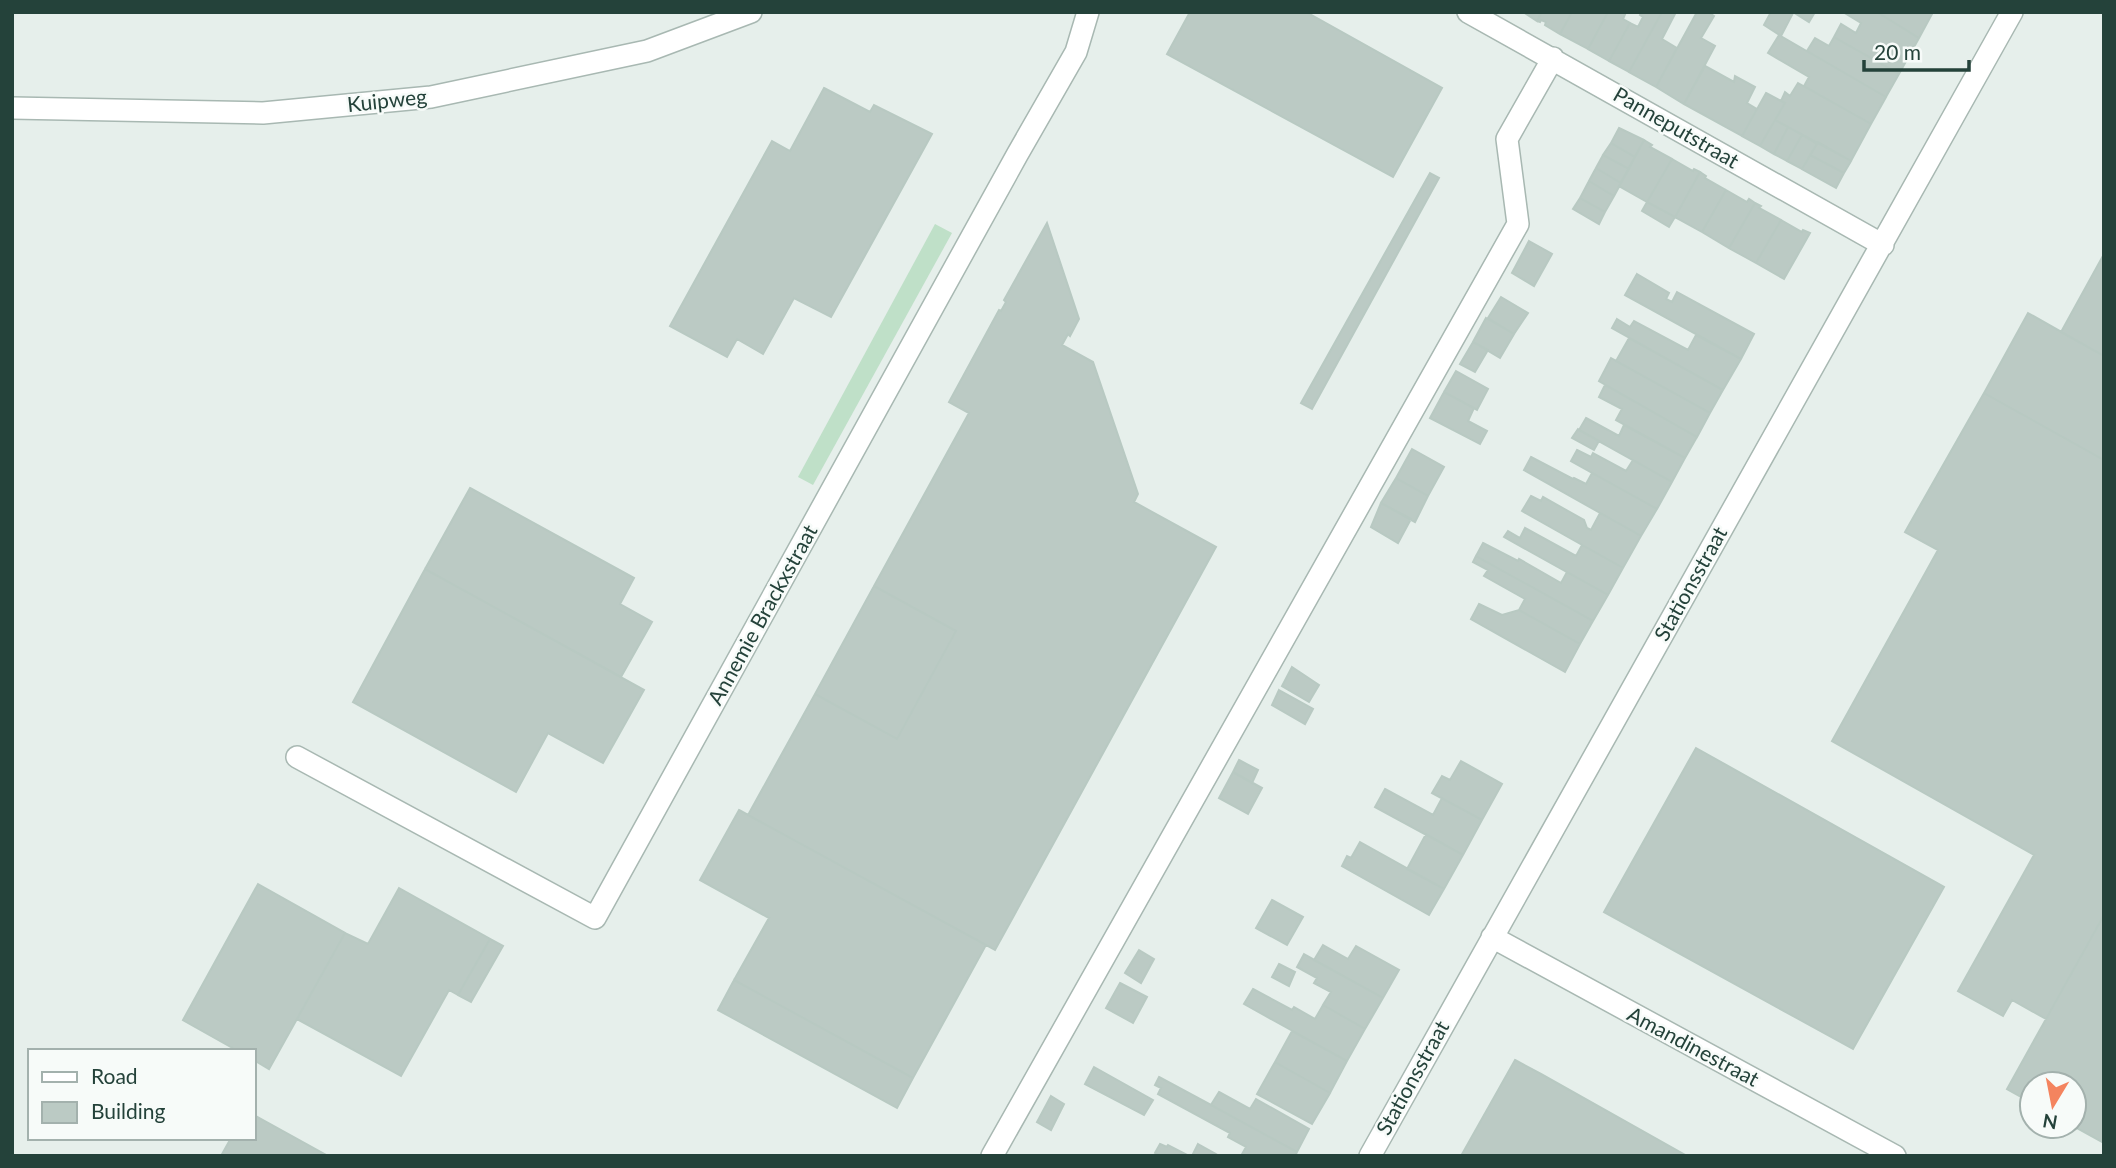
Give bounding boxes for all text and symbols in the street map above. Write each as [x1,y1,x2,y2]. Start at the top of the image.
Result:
scale bar [1864,28,1969,72]
text: 20 m [1874,39,1921,64]
street label: Panneputstraat [1610,81,1744,173]
street label: Kuipweg [346,83,428,116]
street label: Annemie Brackxstraat [702,519,822,709]
street label: Stationsstraat [1648,521,1732,645]
street label: Amandinestraat [1624,1000,1764,1091]
street label: Stationsstraat [1370,1015,1454,1139]
legend [28,1049,256,1140]
text: Road [91,1063,138,1088]
north arrow [2018,1070,2088,1140]
text: Building [91,1098,166,1123]
text: N [2041,1110,2059,1135]

